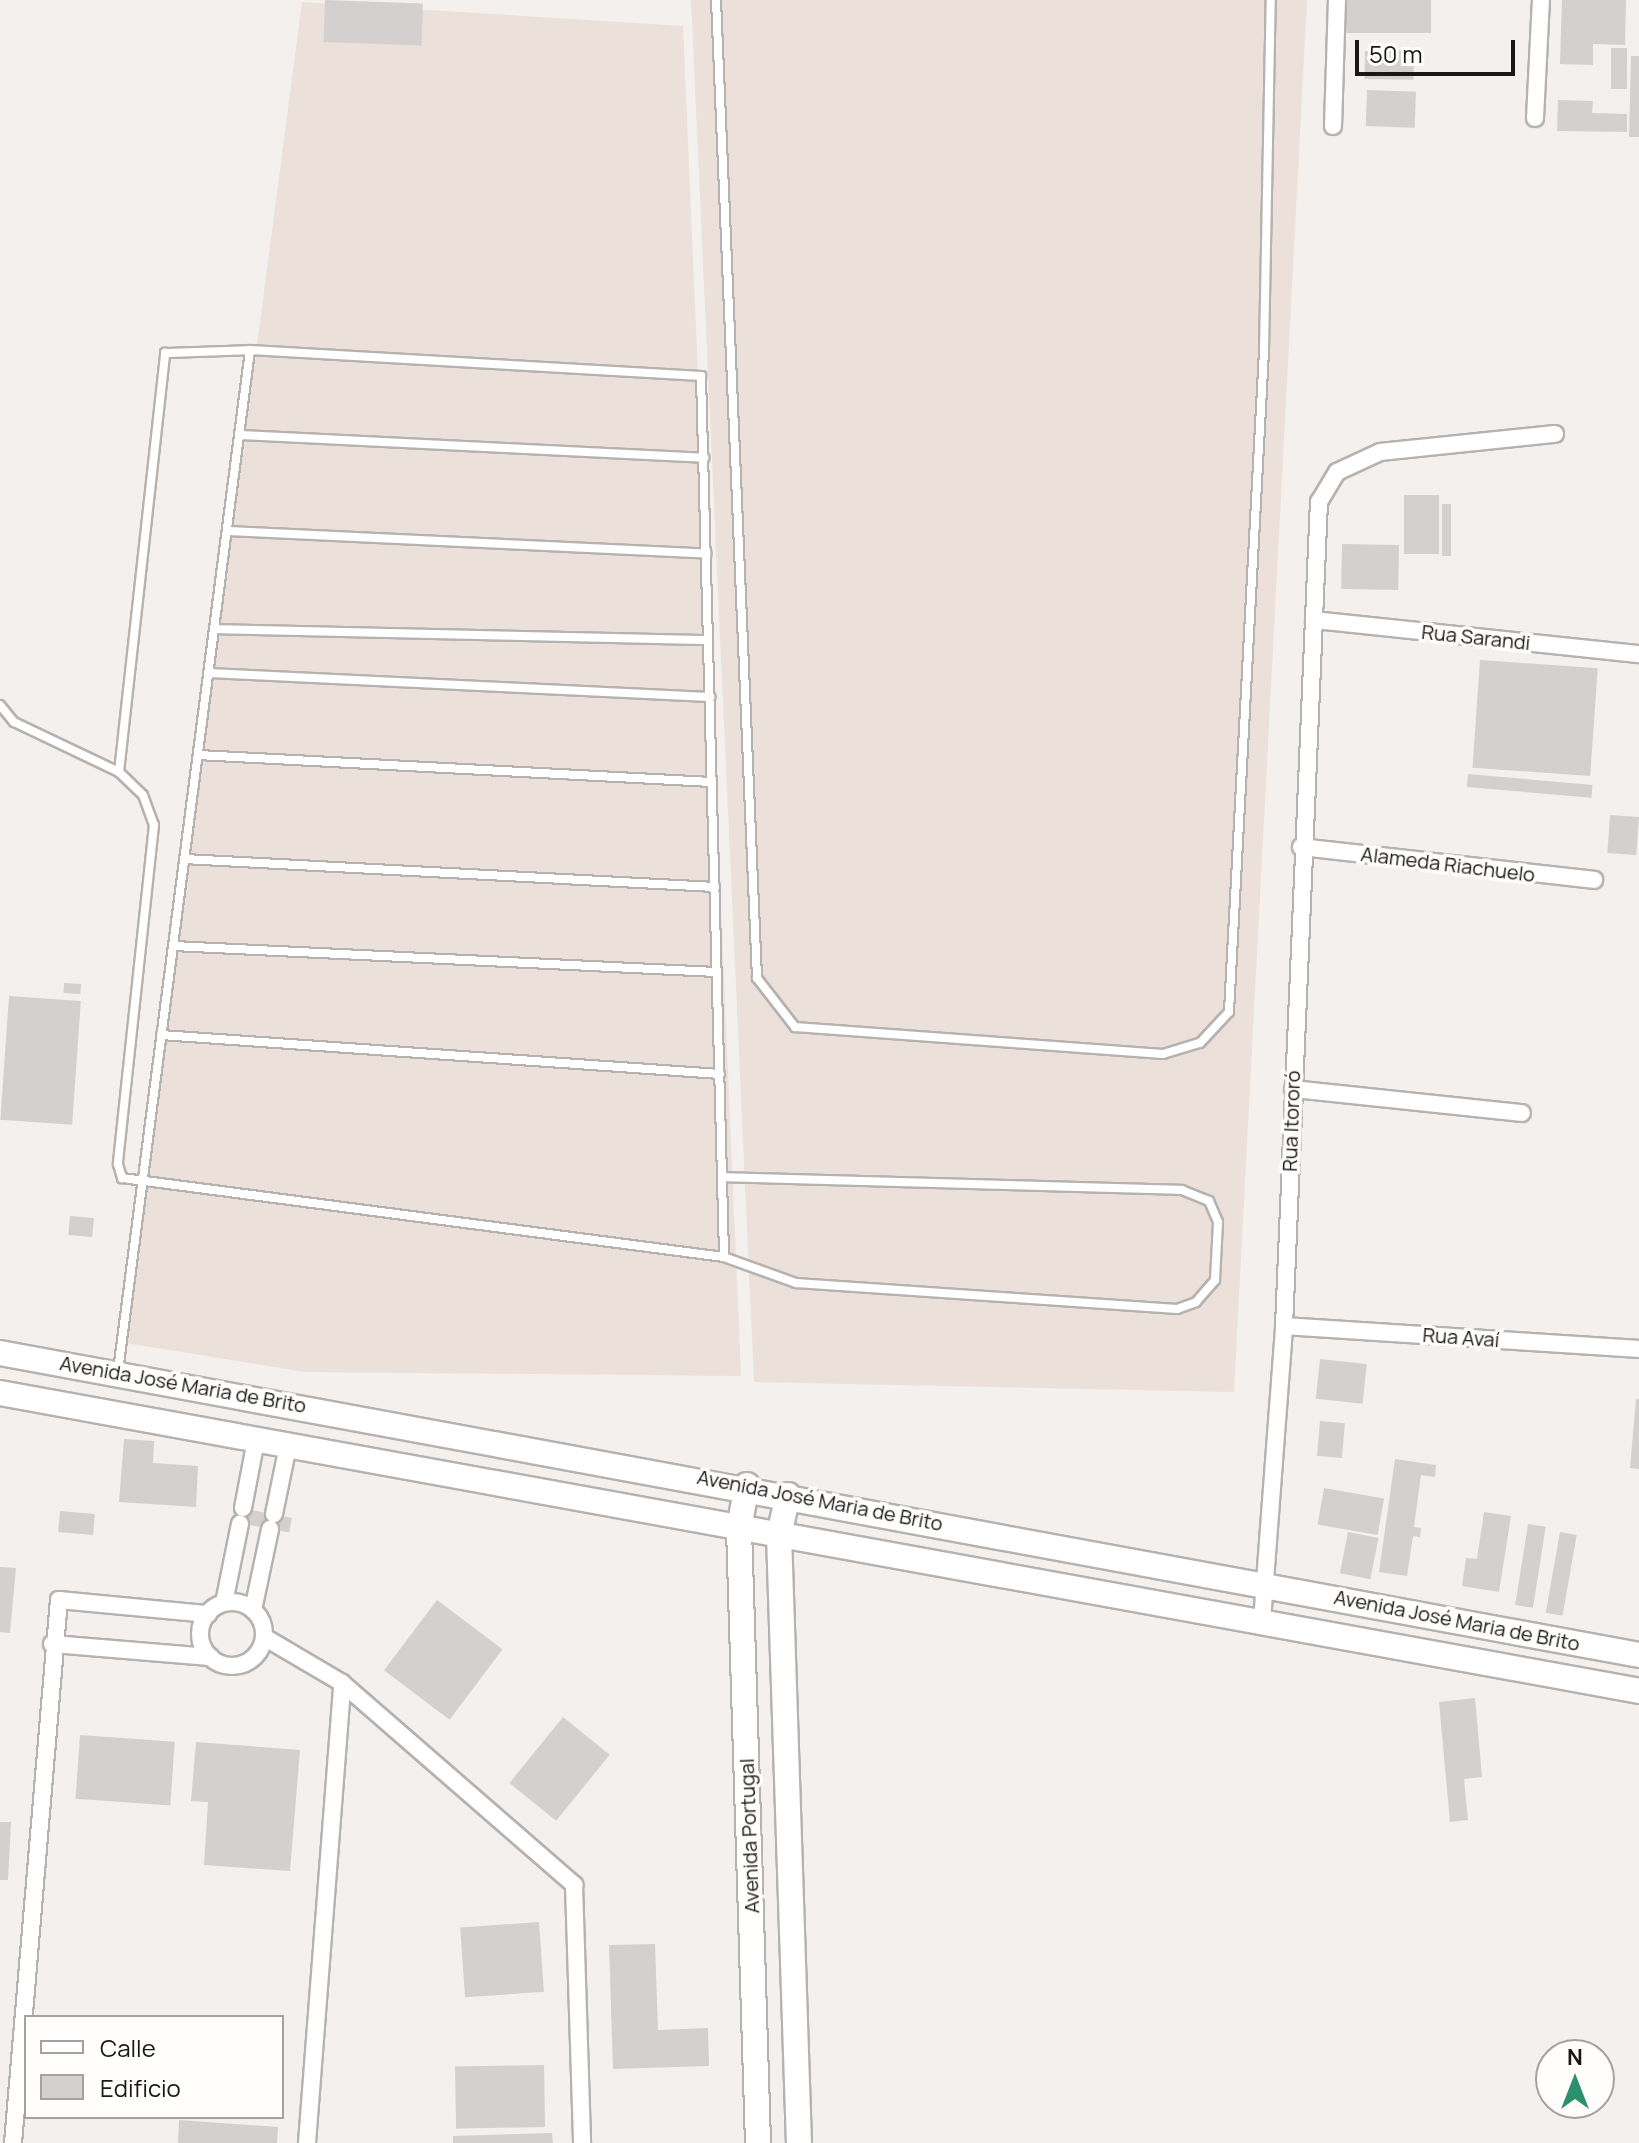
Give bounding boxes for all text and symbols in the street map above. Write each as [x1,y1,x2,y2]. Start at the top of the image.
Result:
scale bar [1359,24,1519,74]
text: 50 m [1369,37,1423,70]
street label: Rua Sarandi [1420,619,1532,655]
street label: Alameda Riachuelo [1359,841,1537,887]
street label: Rua Itororó [1277,1070,1305,1172]
street label: Rua Avaí [1422,1322,1500,1352]
street label: Avenida José Maria de Brito [58,1350,308,1418]
street label: Avenida José Maria de Brito [695,1464,945,1536]
street label: Avenida José Maria de Brito [1332,1584,1582,1656]
street label: Avenida Portugal [734,1758,764,1914]
legend [24,2015,284,2119]
text: Calle [100,2031,156,2064]
north arrow [1535,2039,1615,2119]
text: N [1567,2042,1583,2072]
text: Edificio [100,2071,181,2104]

